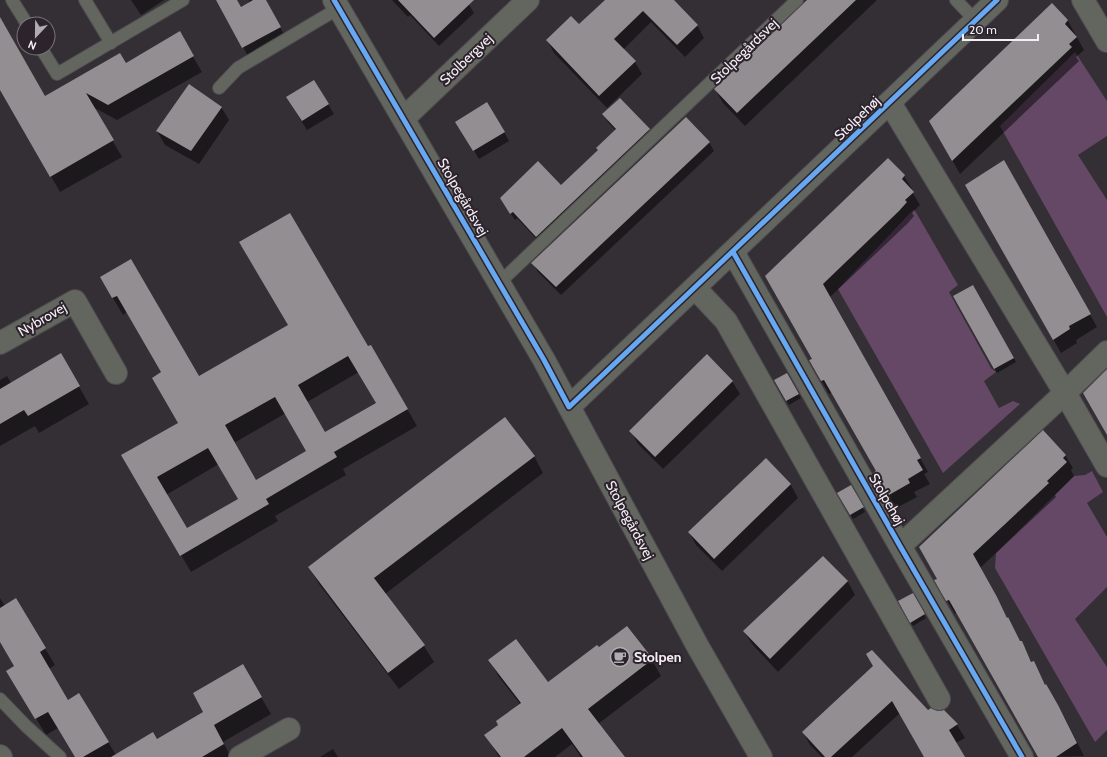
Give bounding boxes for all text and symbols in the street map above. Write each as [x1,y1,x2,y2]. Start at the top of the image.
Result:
street label: Stolpegårdsvej [706,14,782,88]
north arrow [16,16,56,56]
scale bar [963,16,1038,42]
text: 20 m [969,22,997,37]
street label: Stolbergvej [436,29,496,89]
text: N [26,37,38,53]
street label: Stolpehøj [830,92,884,144]
street label: Stolpegårdsvej [433,155,493,239]
street label: Nybrovej [14,298,70,340]
street label: Stolpehøj [865,470,909,528]
street label: Stolpegårdsvej [602,477,658,563]
cafe icon: Stolpen [609,646,631,668]
place label: Stolpen [634,648,681,666]

